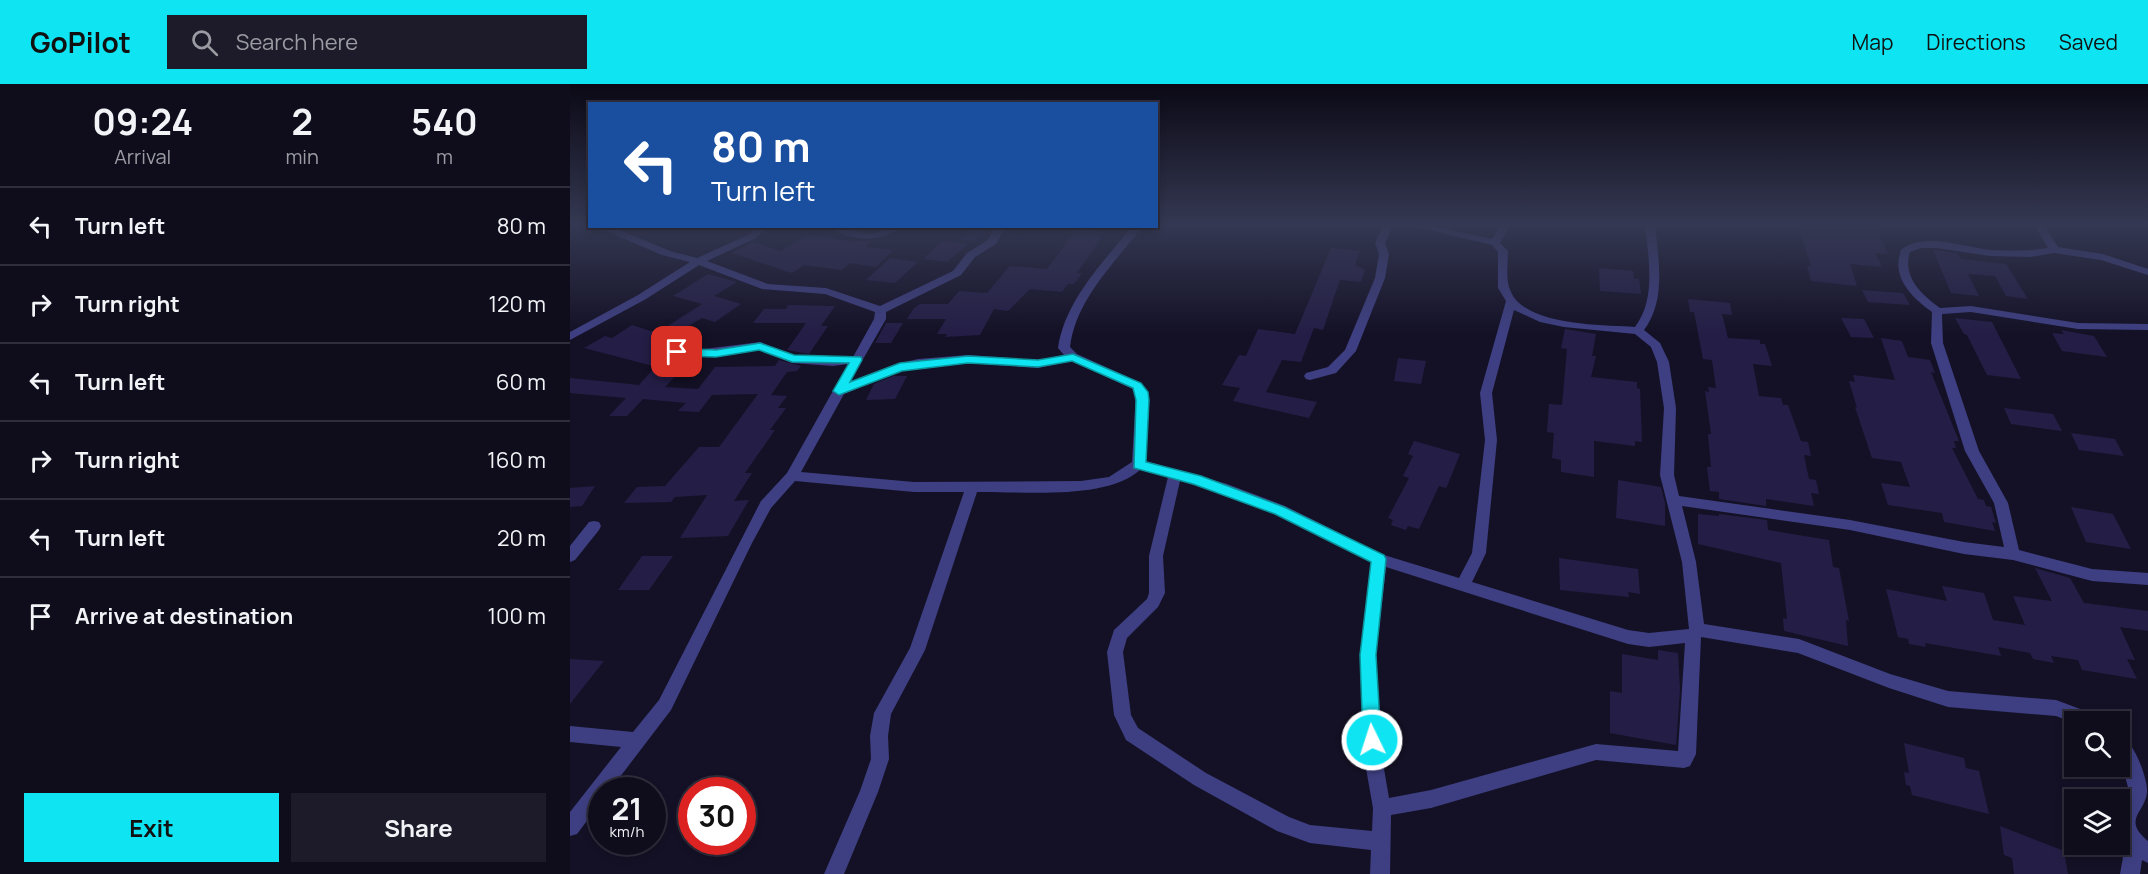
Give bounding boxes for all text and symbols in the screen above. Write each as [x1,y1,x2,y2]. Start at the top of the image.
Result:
search box [167,15,587,69]
text: GoPilot [30,23,131,61]
icon: search [188,26,221,59]
text: Search here [236,27,358,57]
text: Map [1852,28,1893,56]
text: Directions [1926,28,2026,56]
text: Saved [2059,28,2118,56]
text: 09:24 [92,97,193,146]
text: 2 [291,97,313,146]
text: 540 [411,97,478,146]
text: 80 m [711,117,811,175]
icon: left [612,126,690,204]
text: Arrival [114,143,171,170]
text: min [285,143,319,170]
text: m [436,143,453,170]
text: Turn left [711,172,815,209]
icon: left [24,210,57,243]
text: Turn left [75,211,165,241]
text: 80 m [497,211,546,241]
icon: right [24,288,57,321]
text: Turn right [75,289,180,319]
text: 120 m [488,289,546,319]
pin [651,326,702,377]
icon: arrive [660,335,693,368]
icon: left [24,366,57,399]
text: Turn left [75,367,165,397]
text: 60 m [496,367,546,397]
icon: right [24,444,57,477]
text: Turn right [75,445,180,475]
text: 160 m [487,445,546,475]
icon: left [24,522,57,555]
text: Turn left [75,523,165,553]
text: 20 m [497,523,546,553]
icon: arrive [24,600,57,633]
text: Arrive at destination [75,601,293,631]
text: 100 m [488,601,546,631]
position arrow [1340,708,1404,772]
map controls [2064,711,2130,855]
button: search [2064,711,2130,777]
speed limit sign: 30 [678,777,756,855]
text: 21 [611,788,643,829]
button: layers [2064,789,2130,855]
button: Exit [24,793,279,862]
button: Share [291,793,546,862]
text: km/h [610,821,644,842]

